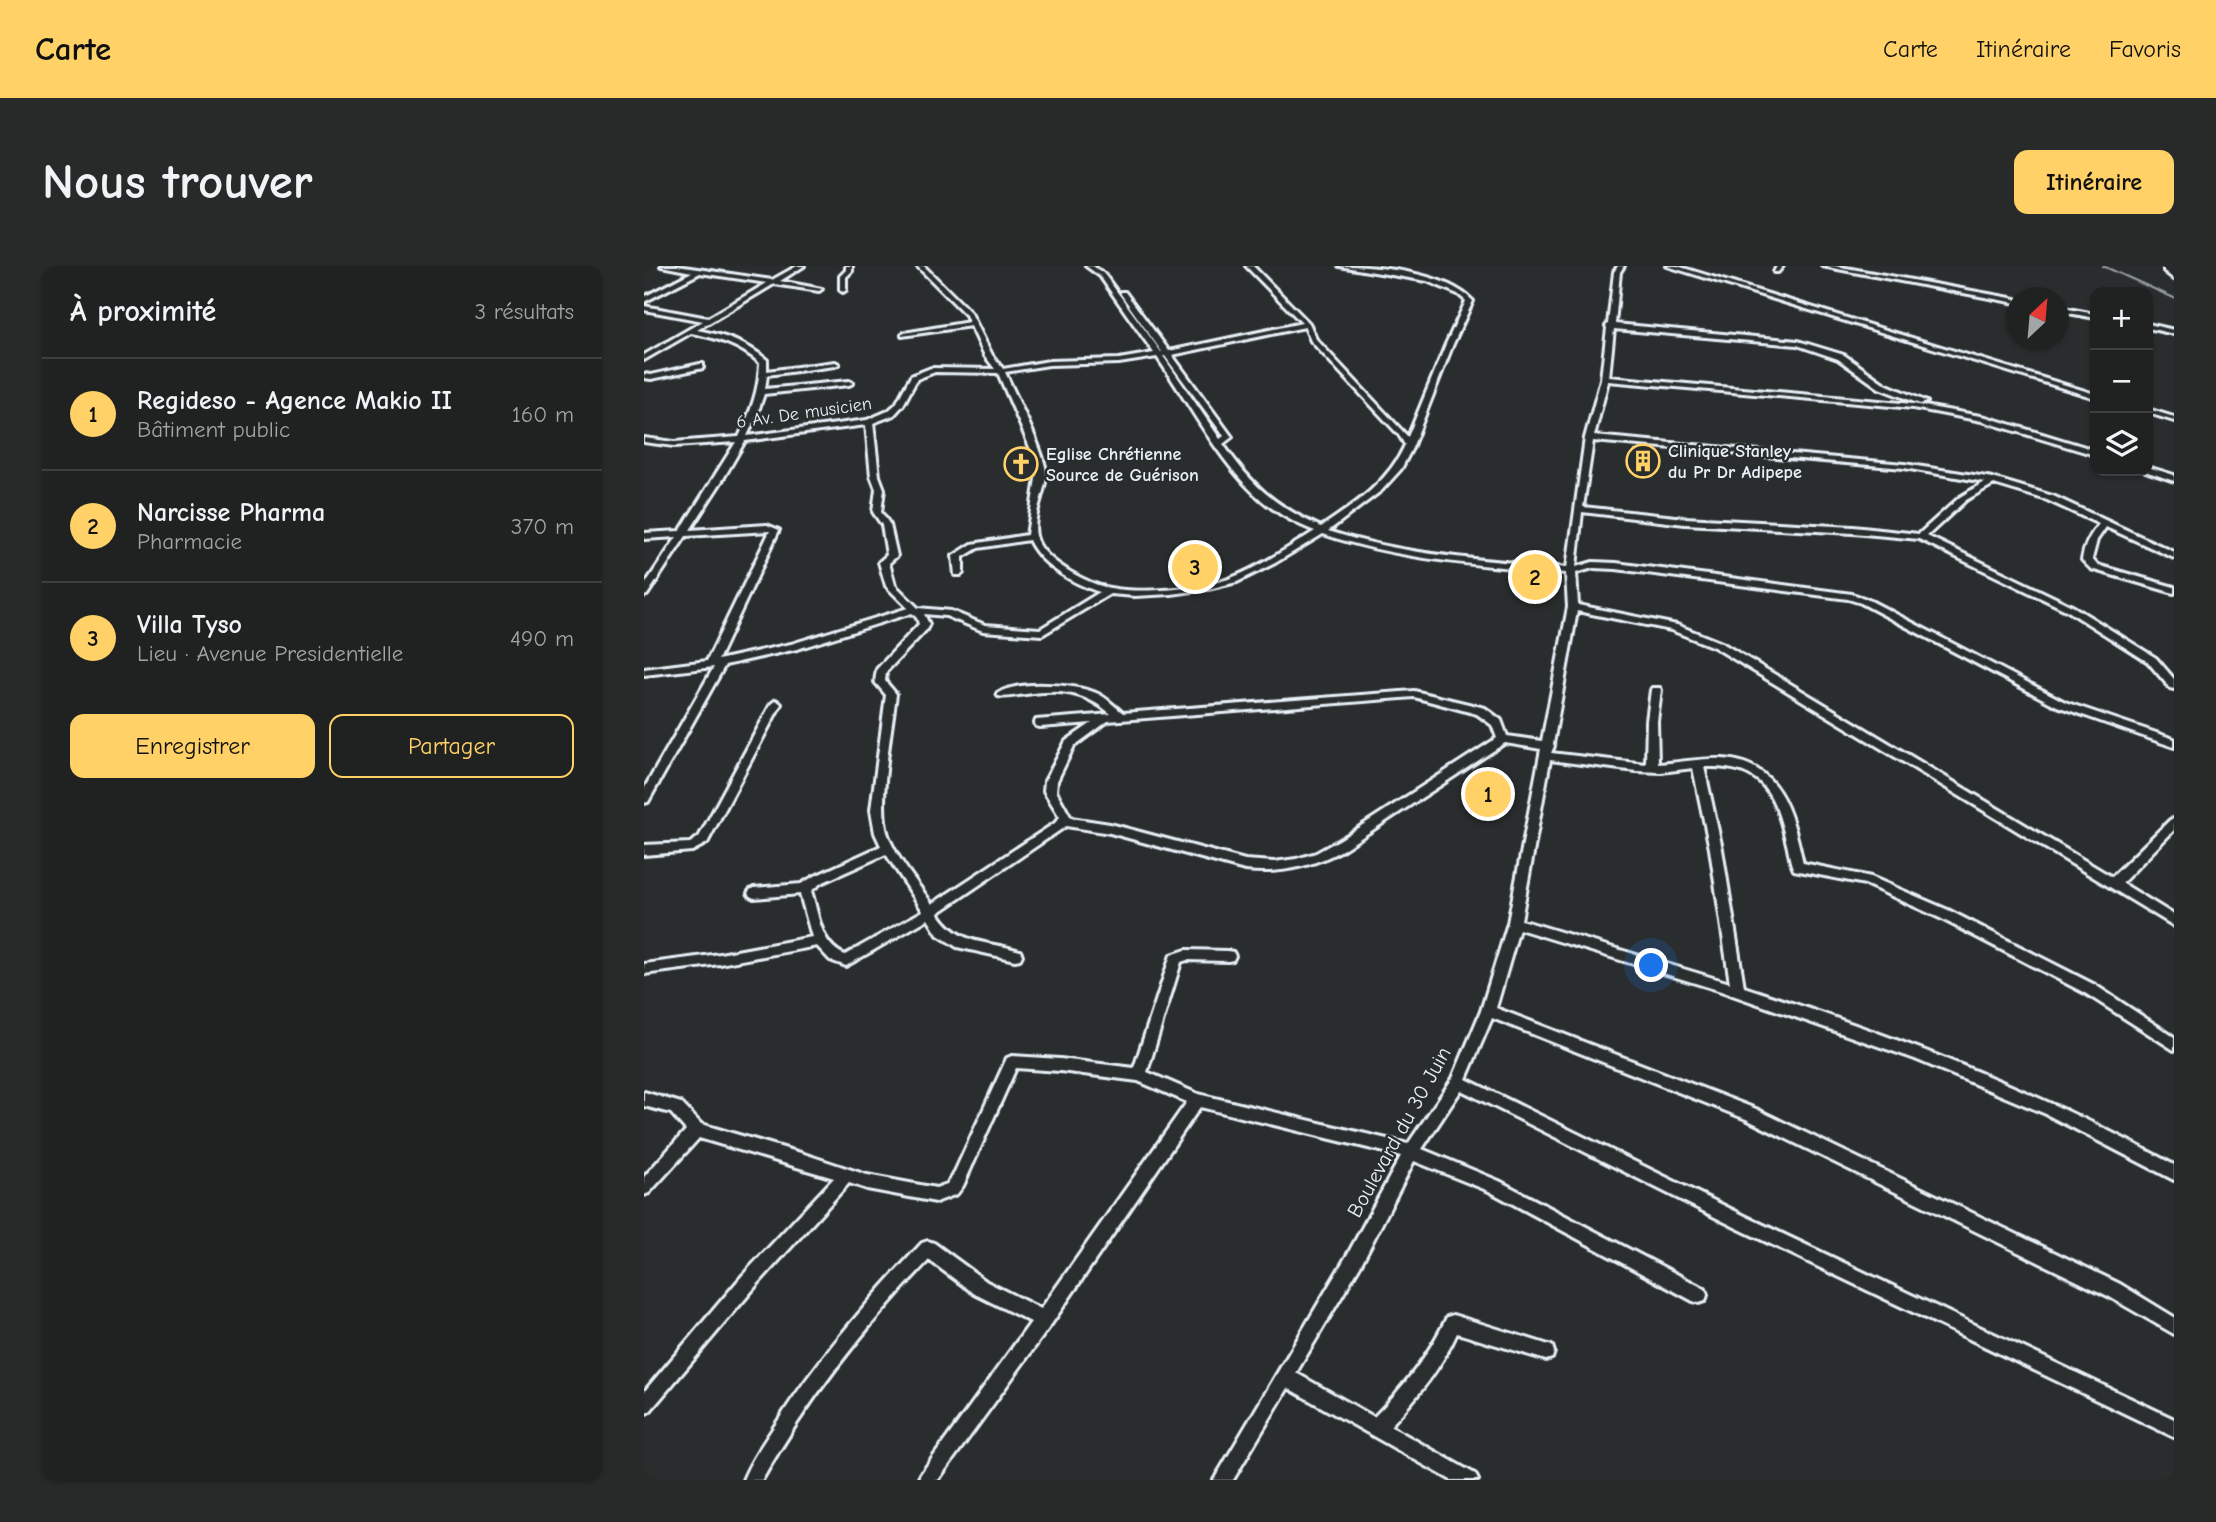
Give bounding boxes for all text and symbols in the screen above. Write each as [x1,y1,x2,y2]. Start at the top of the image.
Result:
text: Carte [35,30,111,68]
text: Carte [1883,35,1938,63]
text: Itinéraire [1976,35,2071,63]
text: Favoris [2109,35,2181,63]
button: Itinéraire [2014,150,2174,214]
text: Nous trouver [42,154,313,210]
north arrow [2006,287,2069,350]
map controls [2090,287,2153,476]
button: + [2090,287,2153,350]
text: À proximité [70,294,216,329]
text: 3 résultats [474,298,574,325]
button: − [2090,350,2153,413]
text: Regideso - Agence Makio II [137,386,452,416]
street label: 6 Av. De musicien [735,393,873,433]
text: 1 [88,401,98,428]
text: 160 m [512,401,574,428]
button: layers [2090,413,2153,476]
text: Bâtiment public [137,416,290,443]
place label: Clinique Stanley du Pr Dr Adipepe [1668,441,1802,483]
building icon: Clinique Stanley du Pr Dr Adipepe [1624,442,1662,480]
place label: Eglise Chrétienne Source de Guérison [1046,444,1199,486]
church icon: Eglise Chrétienne Source de Guérison [1002,445,1040,483]
text: Narcisse Pharma [137,498,325,528]
text: 2 [87,513,99,540]
text: 370 m [511,513,574,540]
text: Pharmacie [137,528,242,555]
pin: 3 [1172,541,1218,593]
pin: 2 [1512,551,1558,603]
text: Villa Tyso [137,610,242,640]
text: 3 [87,625,99,652]
text: 490 m [510,625,574,652]
text: Lieu · Avenue Presidentielle [137,640,403,667]
button: Enregistrer [70,714,315,778]
button: Partager [329,714,574,778]
pin: 1 [1465,768,1511,820]
your location [1634,948,1668,982]
street label: Boulevard du 30 Juin [1342,1043,1456,1221]

